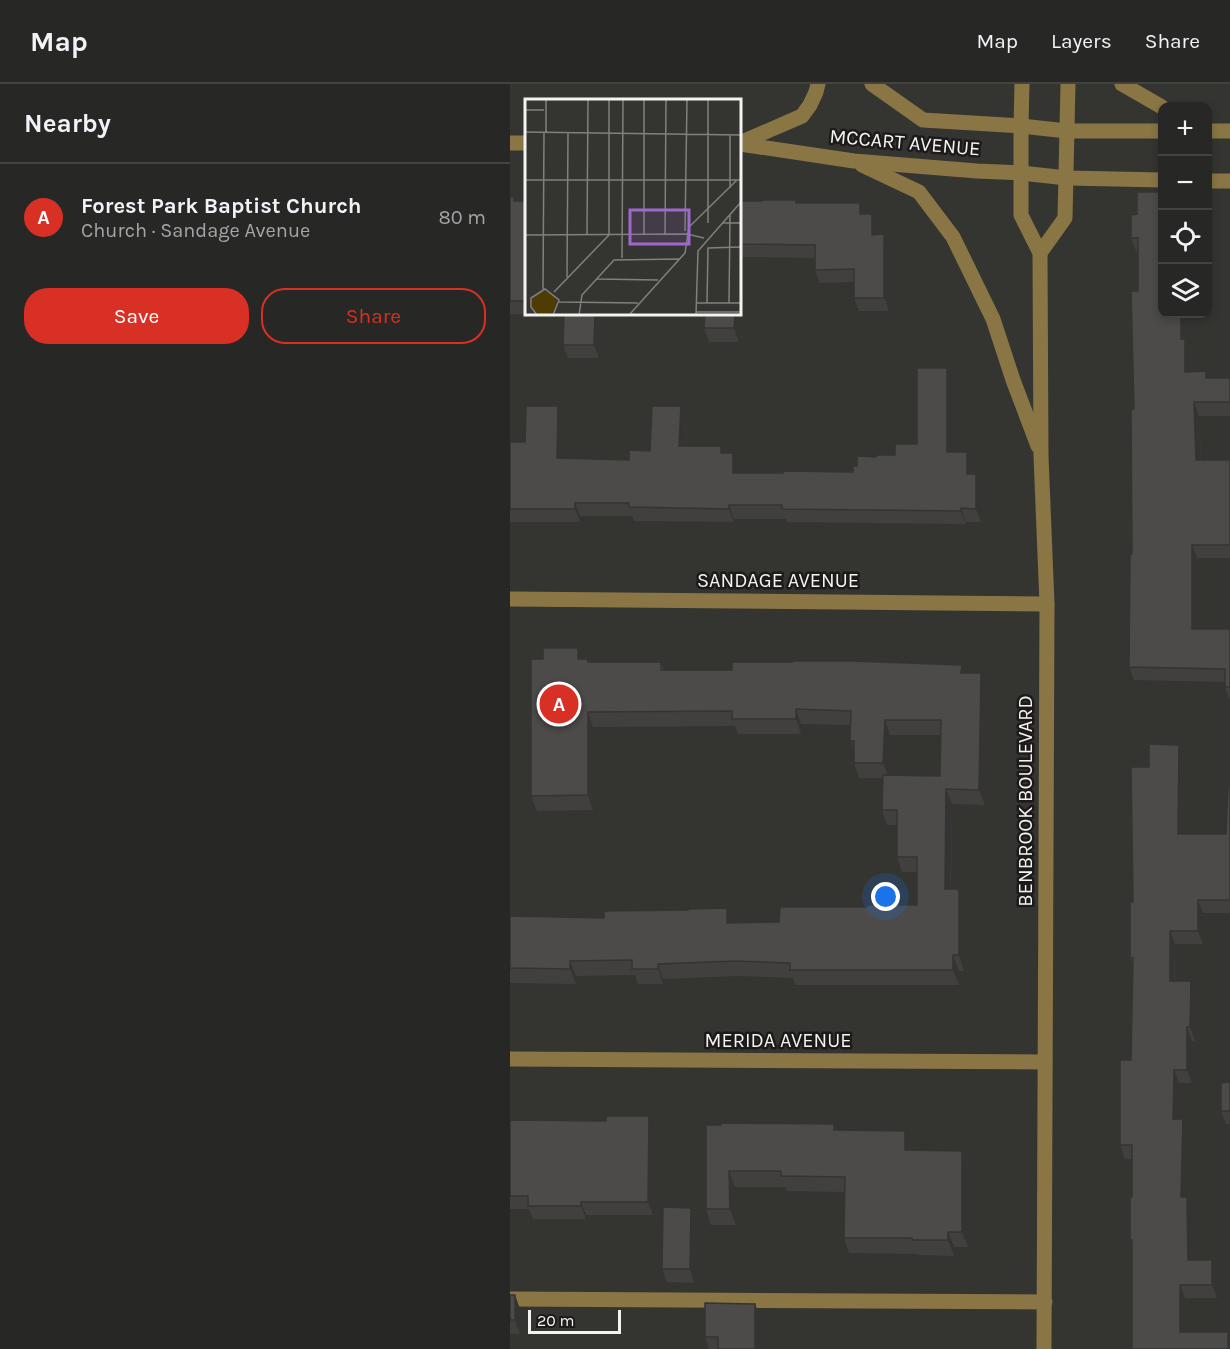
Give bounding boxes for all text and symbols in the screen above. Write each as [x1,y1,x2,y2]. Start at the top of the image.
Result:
text: Map [30,25,88,58]
text: Map [976,29,1018,53]
text: Layers [1051,29,1112,53]
text: Share [1145,29,1200,53]
inset map [525,99,741,315]
map controls [1158,102,1212,318]
button: + [1158,102,1212,156]
text: Nearby [24,108,111,139]
street label: MCCART AVENUE [829,124,981,161]
button: − [1158,156,1212,210]
text: Forest Park Baptist Church [81,193,362,219]
text: A [37,206,50,229]
text: 80 m [438,206,486,229]
button: locate [1158,210,1212,264]
text: Church · Sandage Avenue [81,219,310,242]
button: layers [1158,264,1212,318]
button: Save [24,288,249,344]
button: Share [261,288,486,344]
street label: SANDAGE AVENUE [697,569,859,592]
pin: A [539,682,578,726]
street label: BENBROOK BOULEVARD [1014,695,1037,907]
your location [871,882,900,911]
street label: MERIDA AVENUE [705,1029,851,1052]
scale bar [528,1307,621,1334]
text: 20 m [537,1311,575,1330]

